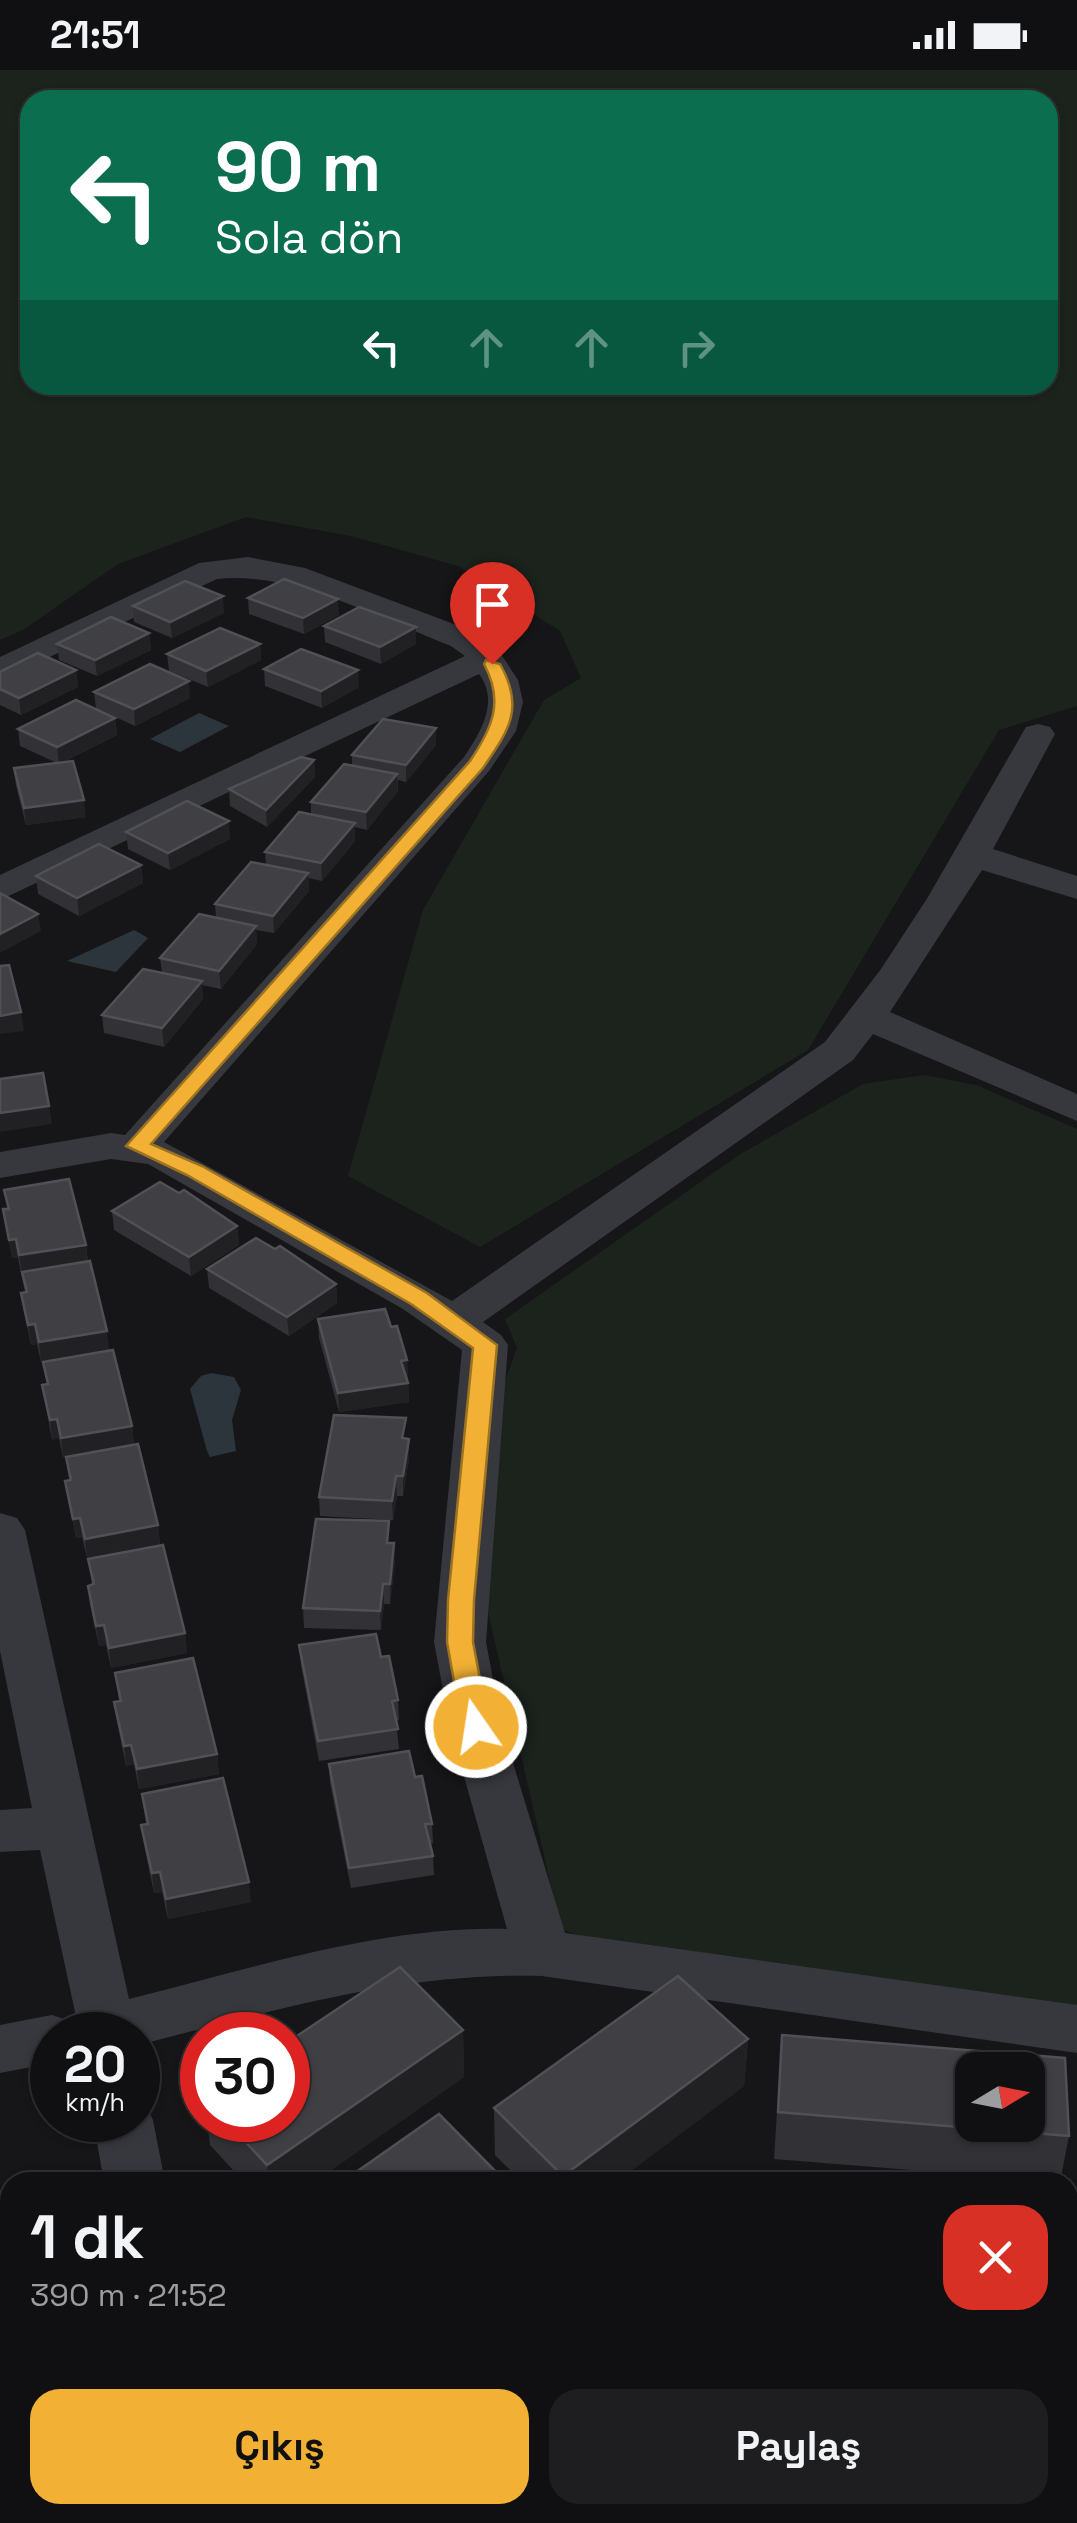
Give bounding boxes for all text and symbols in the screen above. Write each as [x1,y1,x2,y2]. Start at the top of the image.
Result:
text: 21:51 [50,11,140,59]
text: 90 m [215,122,381,211]
icon: left [50,130,180,260]
text: Sola dön [215,209,403,266]
icon: left [354,320,409,375]
icon: ahead [459,320,514,375]
icon: ahead [564,320,619,375]
icon: right [669,320,724,375]
pin [450,562,535,665]
icon: arrive [465,577,520,632]
position arrow [424,1675,528,1779]
speed limit sign: 30 [180,2012,310,2142]
text: 20 [64,2033,126,2097]
north arrow [955,2052,1045,2142]
map controls [955,2052,1045,2142]
text: km/h [65,2086,125,2118]
text: 1 dk [30,2199,144,2276]
button: close [943,2205,1048,2310]
text: 390 m · 21:52 [30,2275,227,2315]
button: Çıkış [30,2389,529,2504]
button: Paylaş [549,2389,1048,2504]

